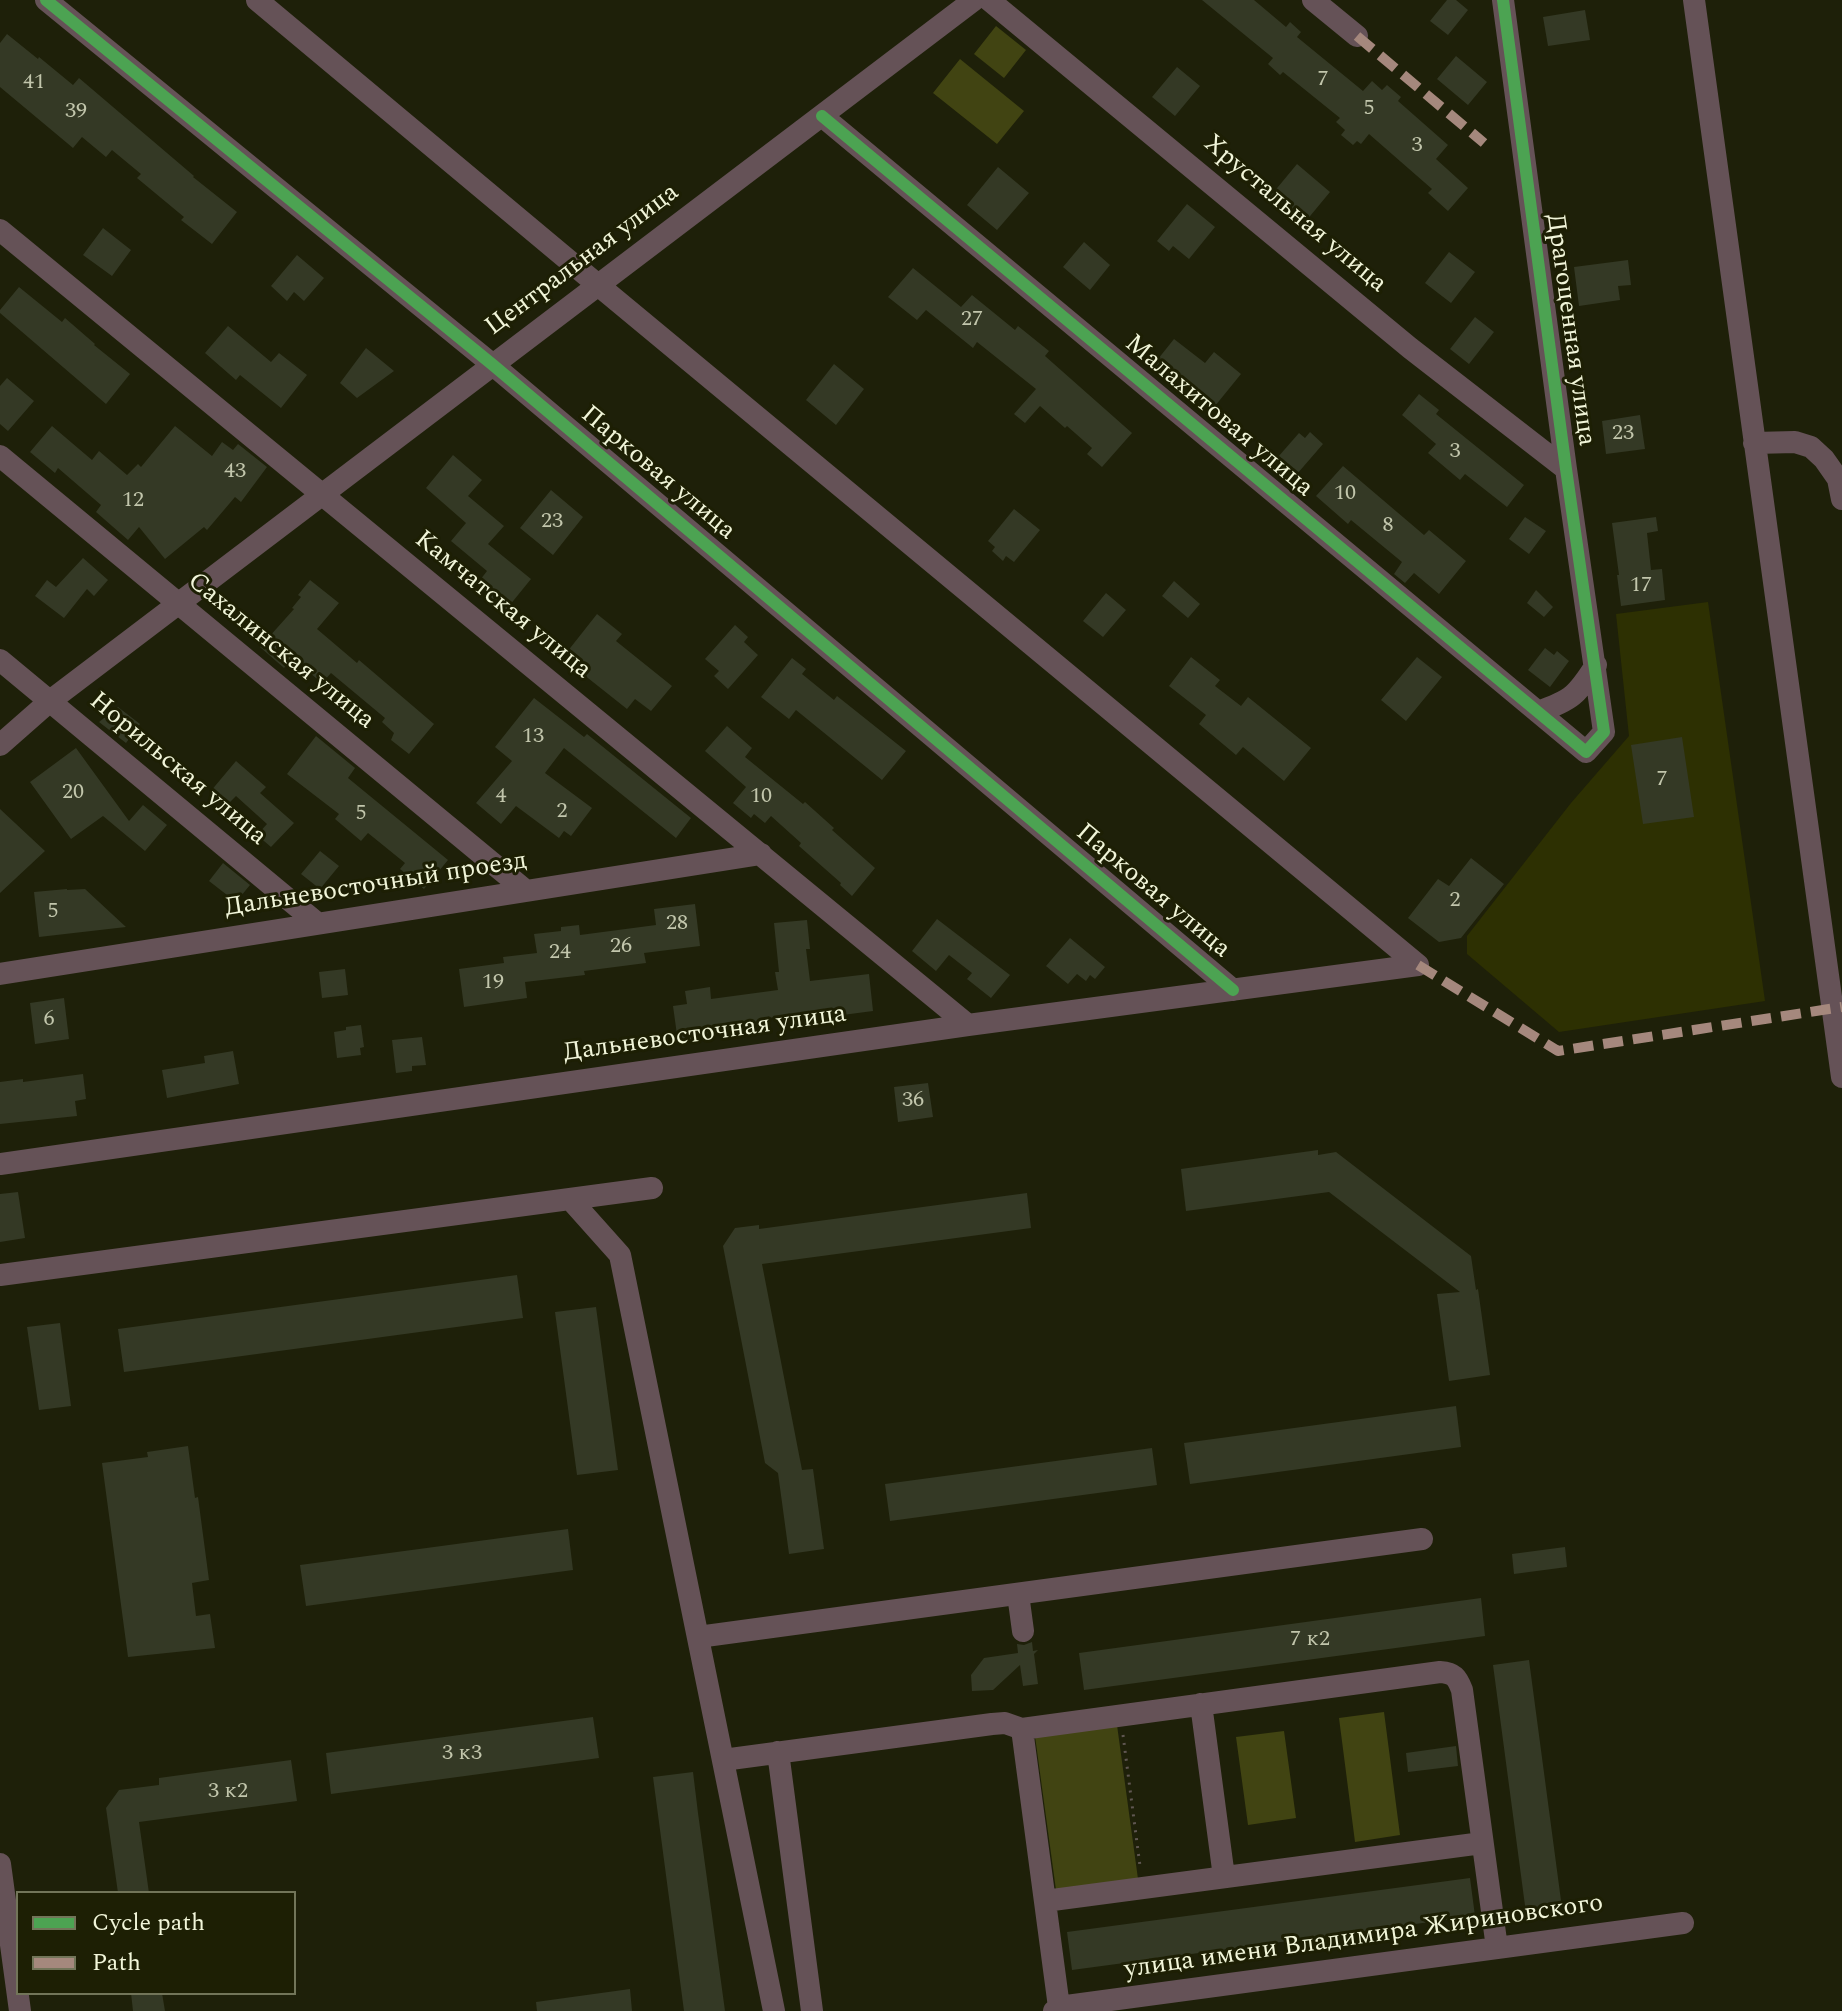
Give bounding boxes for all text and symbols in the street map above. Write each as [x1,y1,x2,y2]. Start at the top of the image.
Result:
house number: 7 [1318,68,1328,94]
house number: 41 [23,71,45,97]
house number: 5 [1364,97,1374,123]
house number: 39 [65,100,87,126]
street label: Хрустальная улица [1196,129,1392,301]
house number: 3 [1412,134,1422,160]
street label: Центральная улица [480,178,686,344]
street label: Драгоценная улица [1537,212,1601,448]
house number: 27 [961,308,983,334]
street label: Малахитовая улица [1117,329,1319,505]
street label: Парковая улица [573,400,741,548]
house number: 23 [1612,422,1634,448]
house number: 3 [1450,440,1460,466]
house number: 43 [224,460,246,486]
house number: 10 [1334,482,1356,508]
house number: 12 [122,489,144,515]
house number: 23 [541,510,563,536]
house number: 8 [1383,514,1393,540]
street label: Камчатская улица [407,525,597,687]
street label: Сахалинская улица [180,567,380,737]
house number: 17 [1630,574,1652,600]
street label: Норильская улица [82,687,272,853]
house number: 13 [522,725,544,751]
house number: 7 [1657,768,1667,794]
house number: 20 [62,781,84,807]
house number: 4 [496,785,506,811]
house number: 10 [750,785,772,811]
house number: 2 [557,800,567,826]
house number: 5 [356,802,366,828]
street label: Парковая улица [1068,818,1236,966]
street label: Дальневосточный проезд [222,847,530,925]
house number: 2 [1450,889,1460,915]
house number: 5 [48,900,58,926]
house number: 28 [666,912,688,938]
house number: 26 [610,935,632,961]
house number: 24 [549,941,571,967]
house number: 19 [482,971,504,997]
street label: Дальневосточная улица [561,1000,849,1070]
house number: 6 [44,1008,54,1034]
house number: 36 [902,1089,924,1115]
house number: 7 к2 [1290,1628,1330,1654]
house number: 3 к3 [442,1742,482,1768]
house number: 3 к2 [208,1780,248,1806]
street label: улица имени Владимира Жириновского [1123,1889,1605,1987]
legend [16,1891,296,1995]
text: Cycle path [92,1905,205,1941]
text: Path [92,1945,141,1981]

